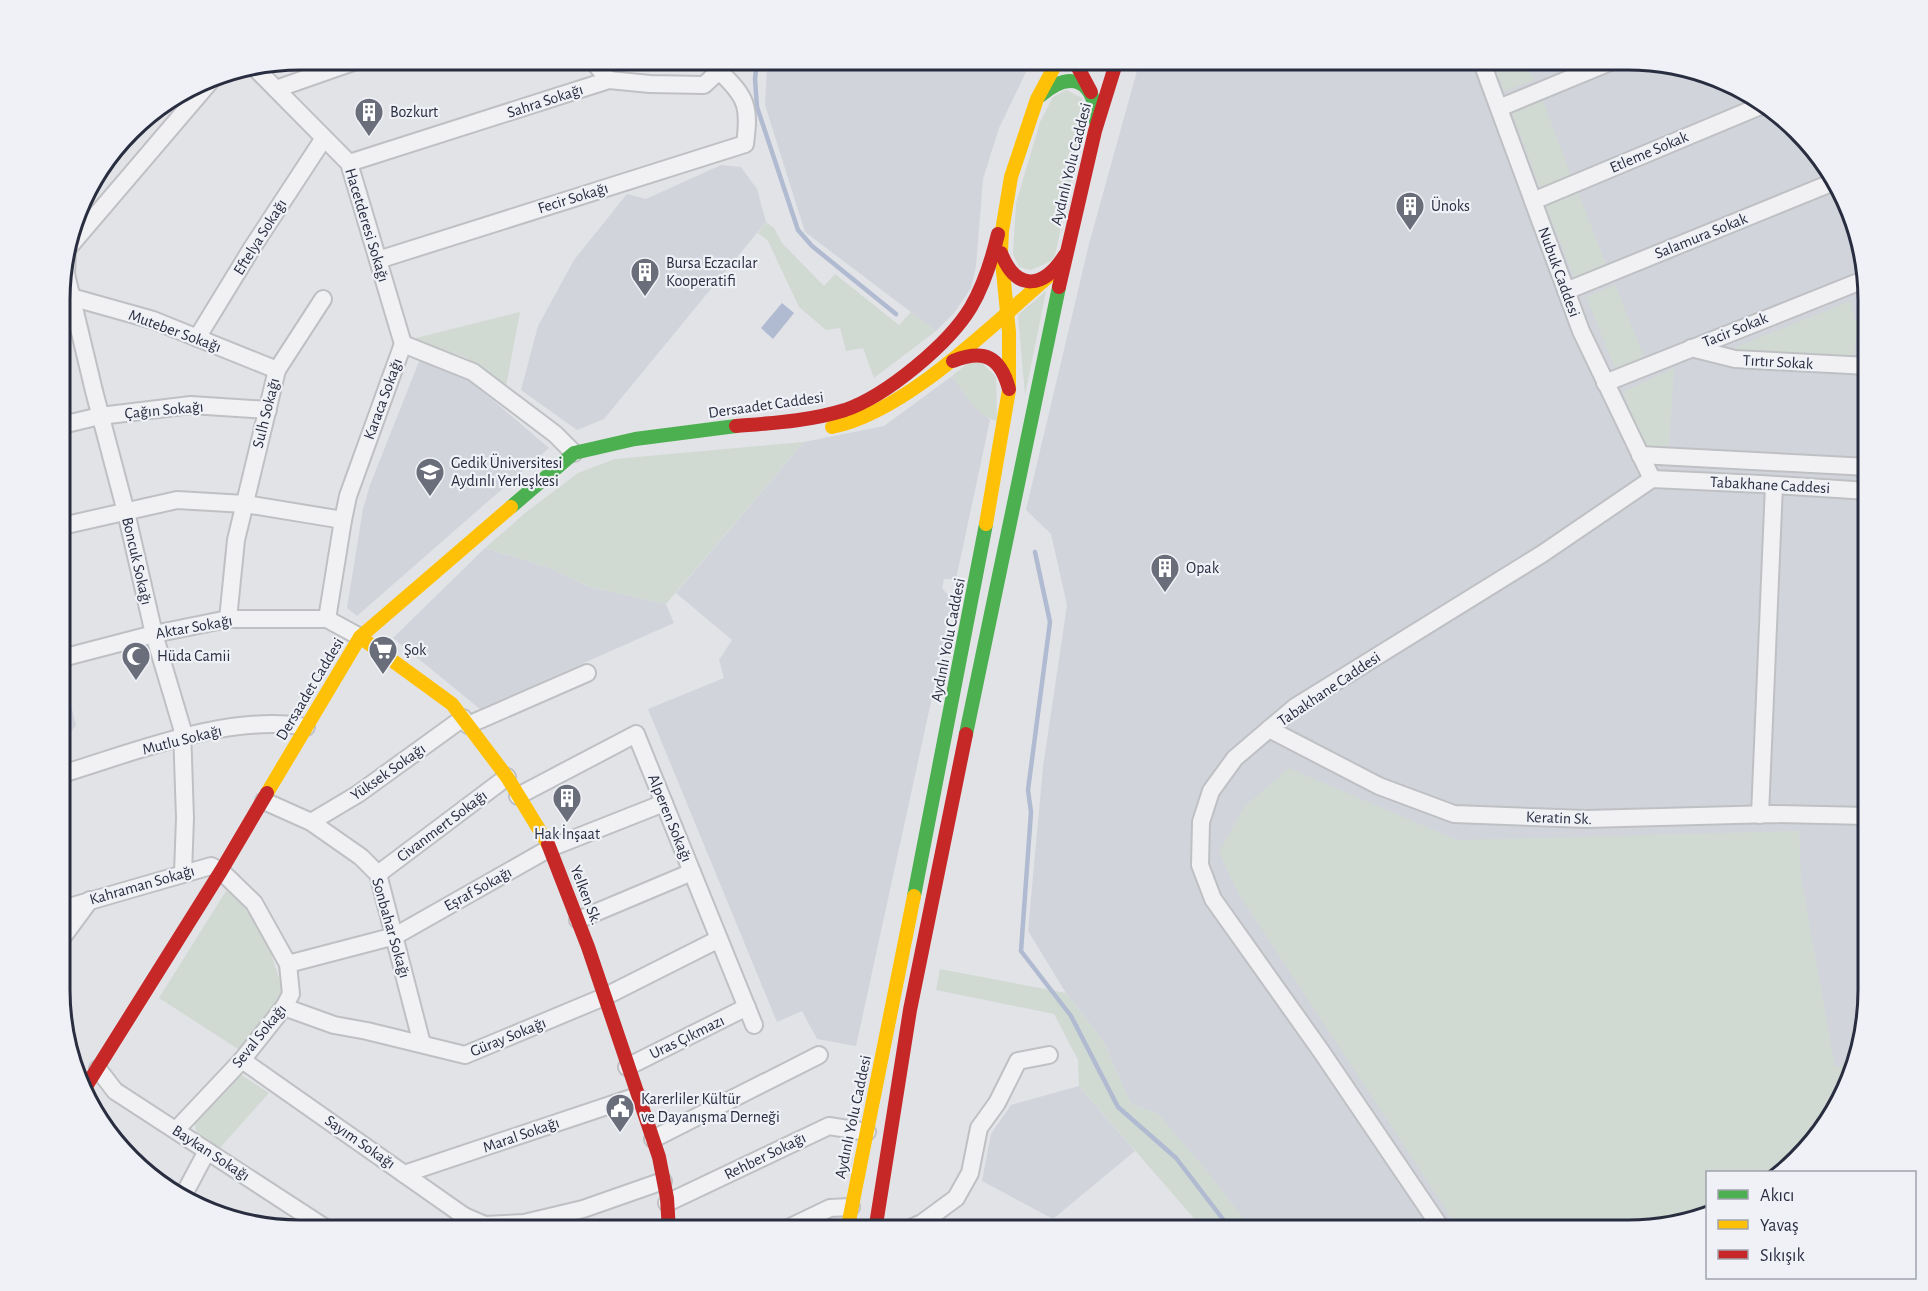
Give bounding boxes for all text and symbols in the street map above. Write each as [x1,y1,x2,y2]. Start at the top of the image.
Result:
street label: Sahra Sokağı [505,81,585,121]
building icon: Bozkurt [353,96,385,138]
street label: Aydınlı Yolu Caddesi [1048,101,1095,227]
place label: Bozkurt [390,104,438,120]
street label: Etleme Sokak [1607,128,1691,176]
street label: Hacetderesi Sokağı [342,166,392,284]
street label: Fecir Sokağı [536,180,610,216]
building icon: Ünoks [1394,190,1426,232]
street label: Eftelya Sokağı [230,196,290,278]
place label: Ünoks [1431,196,1470,214]
street label: Salamura Sokak [1652,210,1750,262]
street label: Nubuk Caddesi [1535,225,1583,319]
place label: Bursa Eczacılar Kooperatifi [666,255,758,289]
building icon: Bursa Eczacılar Kooperatifi [629,256,661,298]
street label: Muteber Sokağı [127,307,223,355]
street label: Tacir Sokak [1700,309,1771,350]
street label: Tırtır Sokak [1742,352,1814,372]
street label: Karaca Sokağı [361,356,405,442]
street label: Sulh Sokağı [250,376,282,450]
street label: Dersaadet Caddesi [707,389,825,421]
street label: Çağın Sokağı [124,399,204,421]
place label: Gedik Üniversitesi Aydınlı Yerleşkesi [451,453,563,490]
school or university icon: Gedik Üniversitesi Aydınlı Yerleşkesi [414,456,446,498]
street label: Tabakhane Caddesi [1709,474,1831,496]
street label: Boncuk Sokağı [119,515,155,607]
building icon: Opak [1149,552,1181,594]
place label: Opak [1186,560,1220,576]
street label: Aydınlı Yolu Caddesi [928,577,969,704]
street label: Aktar Sokağı [154,612,234,642]
supermarket icon: Şok [367,634,399,676]
street label: Dersaadet Caddesi [273,635,347,743]
mosque icon: Hüda Camii [120,640,152,682]
place label: Şok [404,642,427,658]
place label: Hüda Camii [157,648,230,664]
street label: Tabakhane Caddesi [1275,649,1383,729]
street label: Mutlu Sokağı [141,722,223,758]
street label: Yüksek Sokağı [348,740,428,804]
street label: Alperen Sokağı [645,772,695,864]
building icon: Hak İnşaat [551,782,583,824]
street label: Civanmert Sokağı [394,787,490,865]
street label: Keratin Sk. [1526,809,1592,827]
place label: Hak İnşaat [534,824,600,842]
street label: Kahraman Sokağı [88,862,196,908]
street label: Yelken Sk. [567,863,605,927]
street label: Eşraf Sokağı [442,864,514,914]
street label: Sonbahar Sokağı [369,876,413,980]
street label: Seval Sokağı [229,1001,289,1071]
street label: Uras Çıkmazı [647,1012,727,1062]
street label: Güray Sokağı [468,1015,548,1060]
street label: Aydınlı Yolu Caddesi [832,1054,875,1180]
place label: Karerliler Kültür ve Dayanışma Derneği [641,1091,780,1126]
public building icon: Karerliler Kültür ve Dayanışma Derneği [604,1092,636,1134]
street label: Sayım Sokağı [321,1112,398,1173]
street label: Maral Sokağı [481,1114,561,1156]
street label: Baykan Sokağı [169,1122,253,1185]
street label: Rehber Sokağı [722,1129,808,1183]
legend [1706,1171,1916,1279]
text: Akıcı [1760,1187,1794,1205]
text: Yavaş [1760,1217,1799,1235]
text: Sıkışık [1760,1247,1805,1265]

